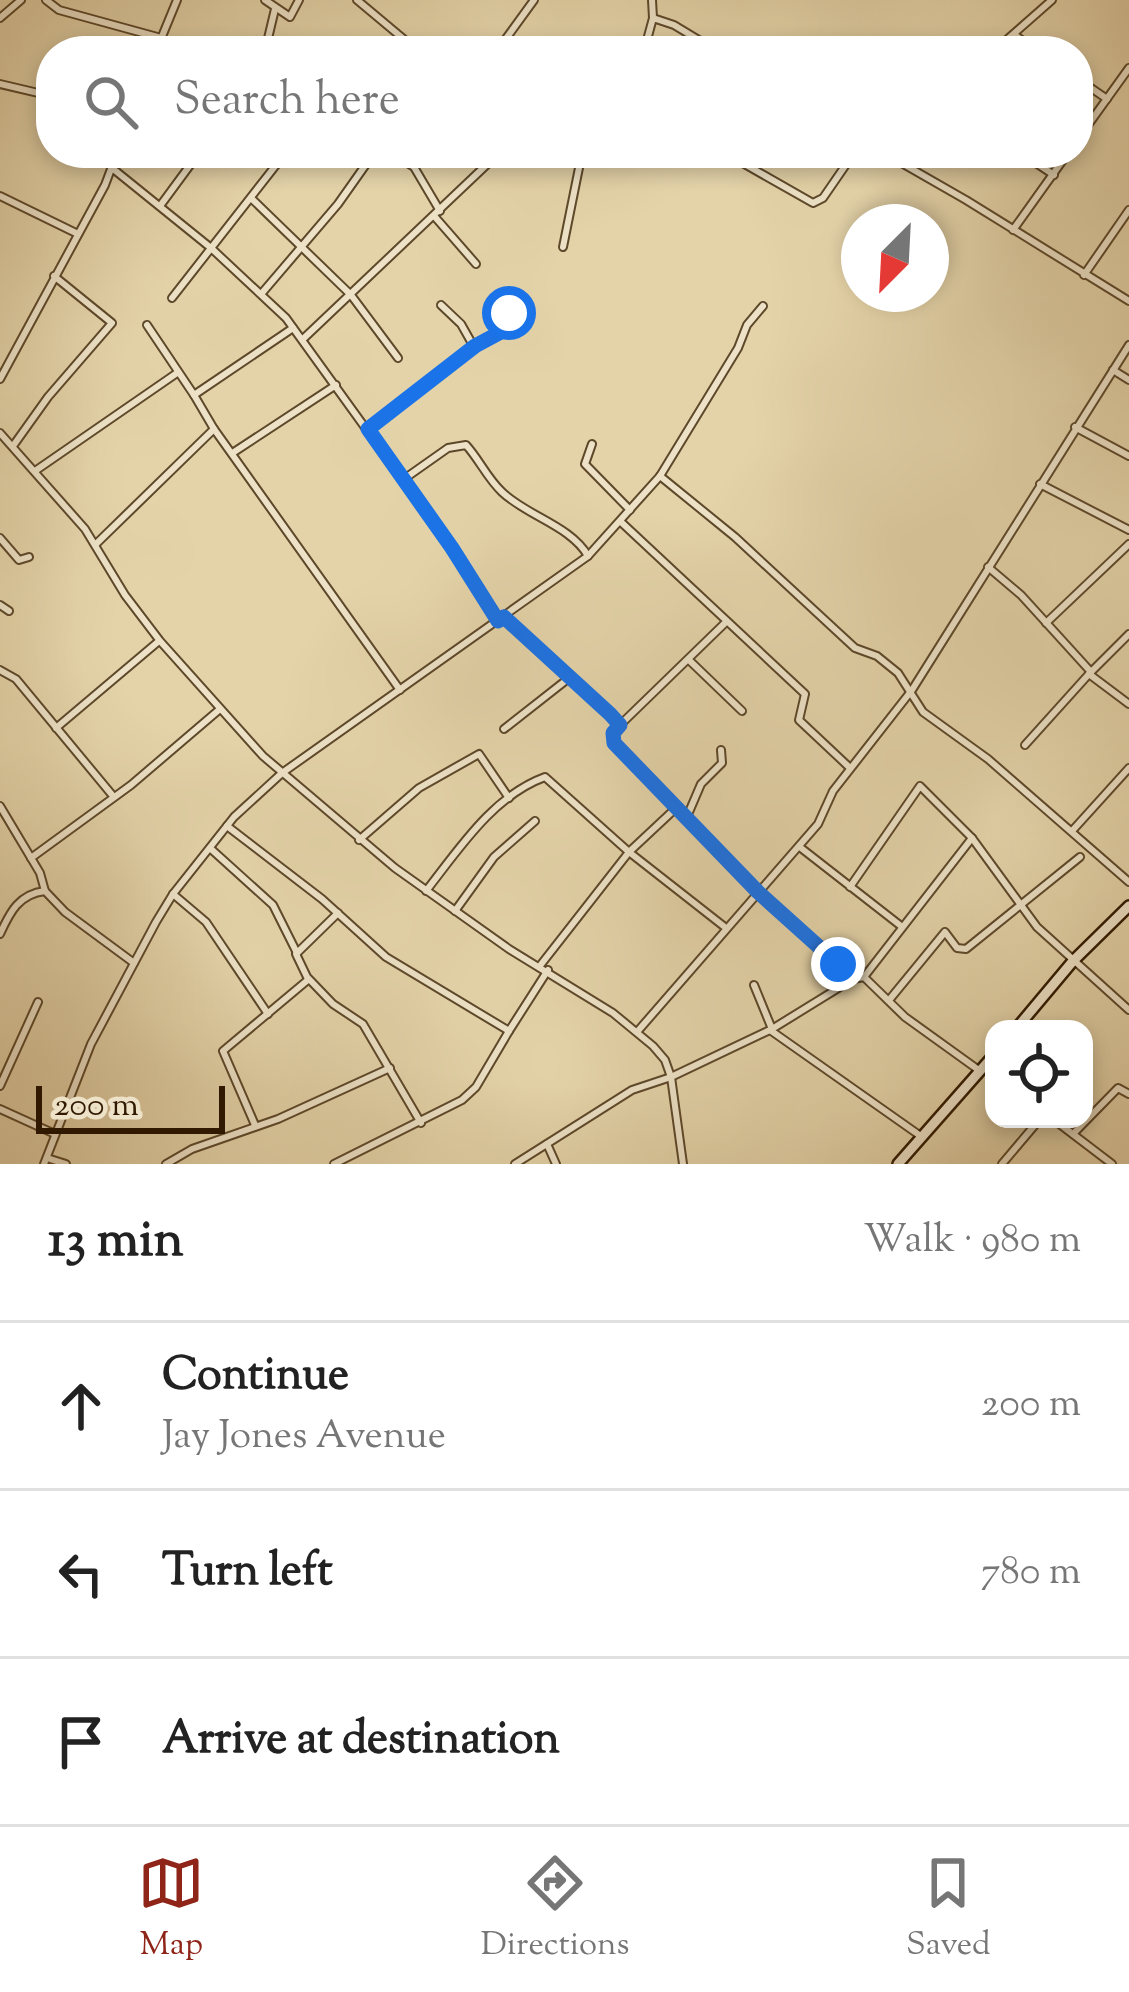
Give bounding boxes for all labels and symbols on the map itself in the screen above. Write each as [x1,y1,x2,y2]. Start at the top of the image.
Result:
north arrow [841,204,949,312]
route start [482,286,536,340]
route end [811,937,865,991]
scale bar [36,1080,225,1133]

